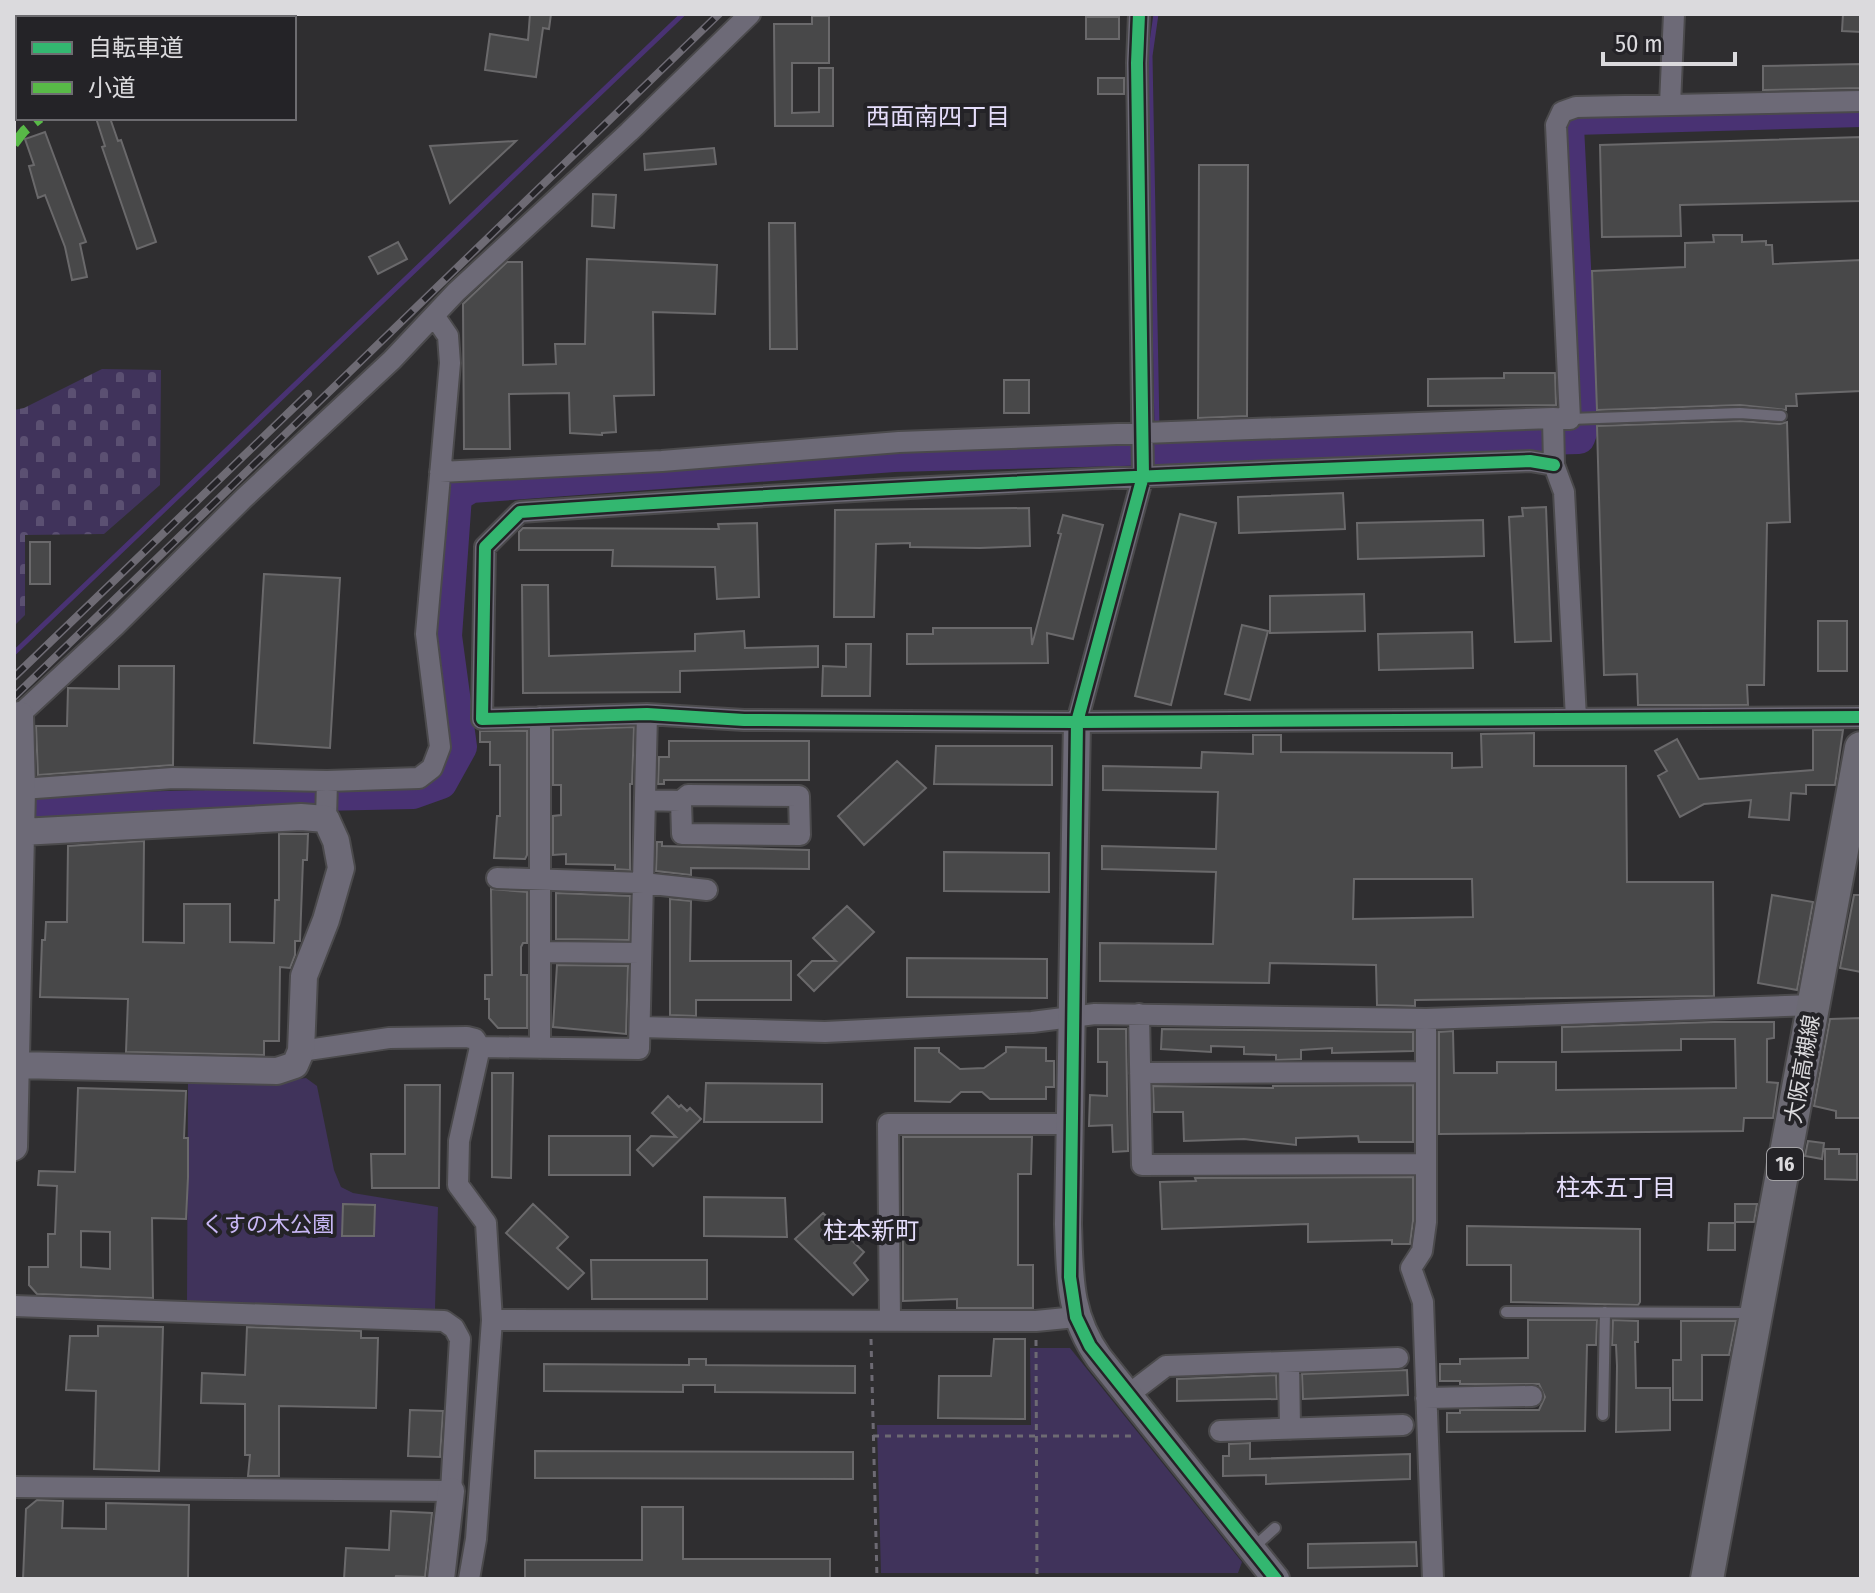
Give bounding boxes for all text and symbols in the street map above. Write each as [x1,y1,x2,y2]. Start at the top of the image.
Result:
legend [16,16,296,120]
scale bar [1603,16,1735,66]
text: 50 m [1615,30,1663,58]
text: 自転車道 [88,34,184,62]
text: 小道 [88,74,136,102]
district label: 西面南四丁目 [866,103,1010,131]
street label: 大阪高槻線 [1780,1013,1825,1126]
road number: 16 [1767,1148,1803,1180]
district label: 柱本五丁目 [1556,1174,1676,1202]
park label: くすの木公園 [202,1211,334,1238]
district label: 柱本新町 [823,1217,919,1245]

